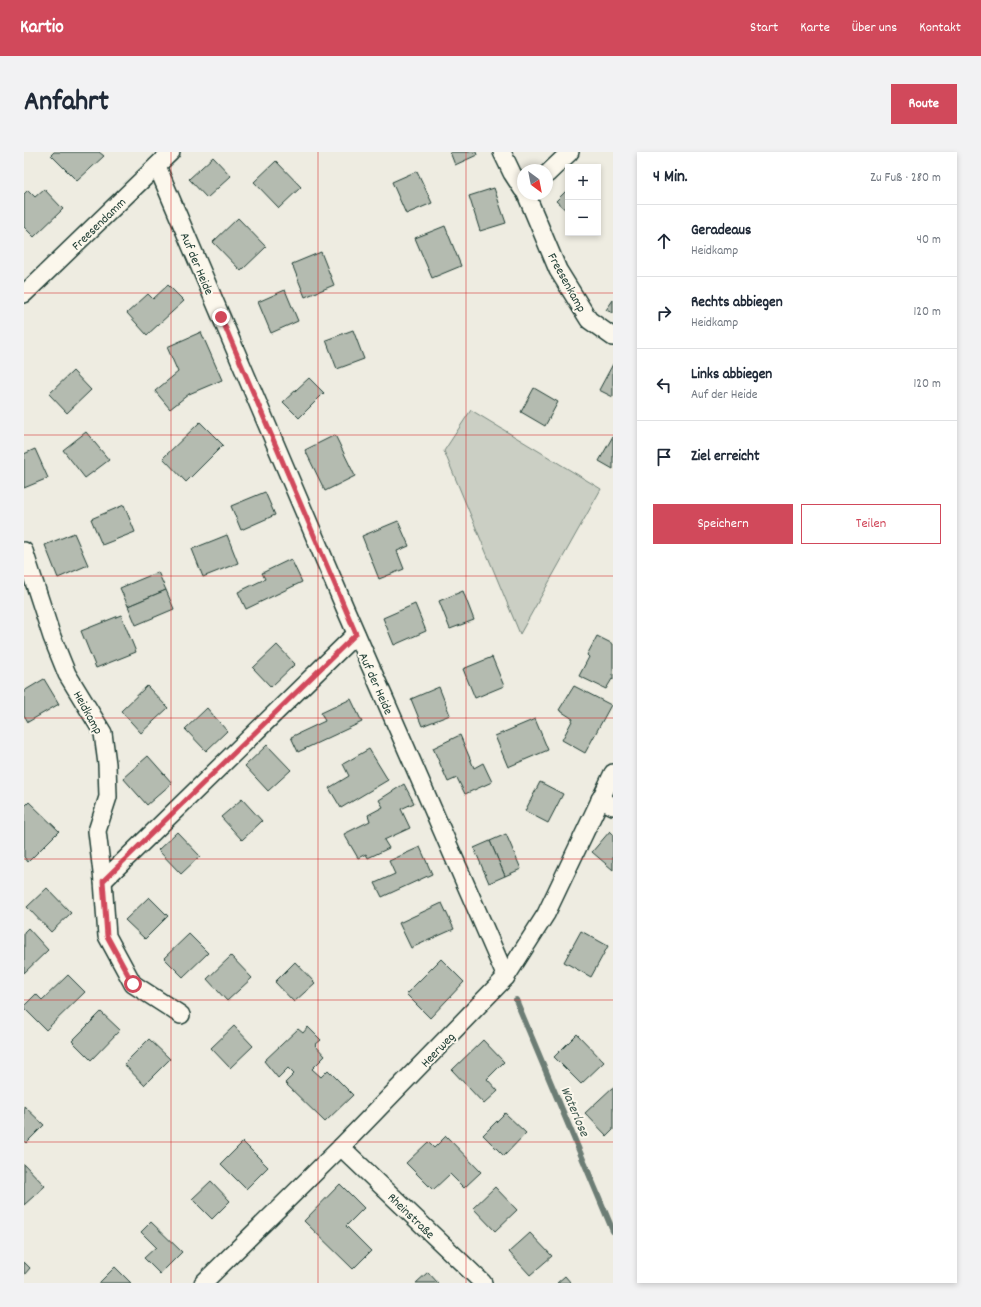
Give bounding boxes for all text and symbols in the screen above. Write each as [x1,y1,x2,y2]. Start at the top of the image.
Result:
text: Kartio [20,15,64,42]
text: Start [750,18,778,38]
text: Karte [800,18,830,38]
text: Über uns [852,18,897,38]
text: Kontakt [919,18,961,38]
text: Anfahrt [24,84,109,124]
button: Route [891,84,957,124]
north arrow [517,164,553,200]
map controls [565,164,601,236]
button: + [565,164,601,200]
text: 4 Min. [653,166,688,190]
text: Zu Fuß · 280 m [870,169,941,188]
street label: Freesendamm [68,194,131,256]
button: − [565,200,601,236]
text: Geradeaus [691,220,751,242]
street label: Auf der Heide [174,230,218,299]
icon: ahead [653,230,675,252]
text: 40 m [917,231,941,250]
text: Heidkamp [691,242,738,261]
street label: Freesenkamp [542,250,590,317]
text: Rechts abbiegen [691,292,783,314]
icon: right [653,302,675,324]
text: 120 m [913,303,941,322]
route end [212,308,230,326]
text: Heidkamp [691,314,738,333]
text: Links abbiegen [691,364,772,386]
icon: left [653,374,675,396]
text: 120 m [913,375,941,394]
text: Auf der Heide [691,386,757,405]
icon: arrive [653,446,675,468]
text: Ziel erreicht [691,446,759,468]
button: Speichern [653,504,793,544]
button: Teilen [801,504,941,544]
street label: Auf der Heide [353,650,397,718]
street label: Heidkamp [67,688,107,738]
route start [124,975,142,993]
street label: Heerweg [417,1029,461,1073]
water label: Waterlose [555,1084,594,1141]
street label: Rheinstraße [382,1189,438,1244]

